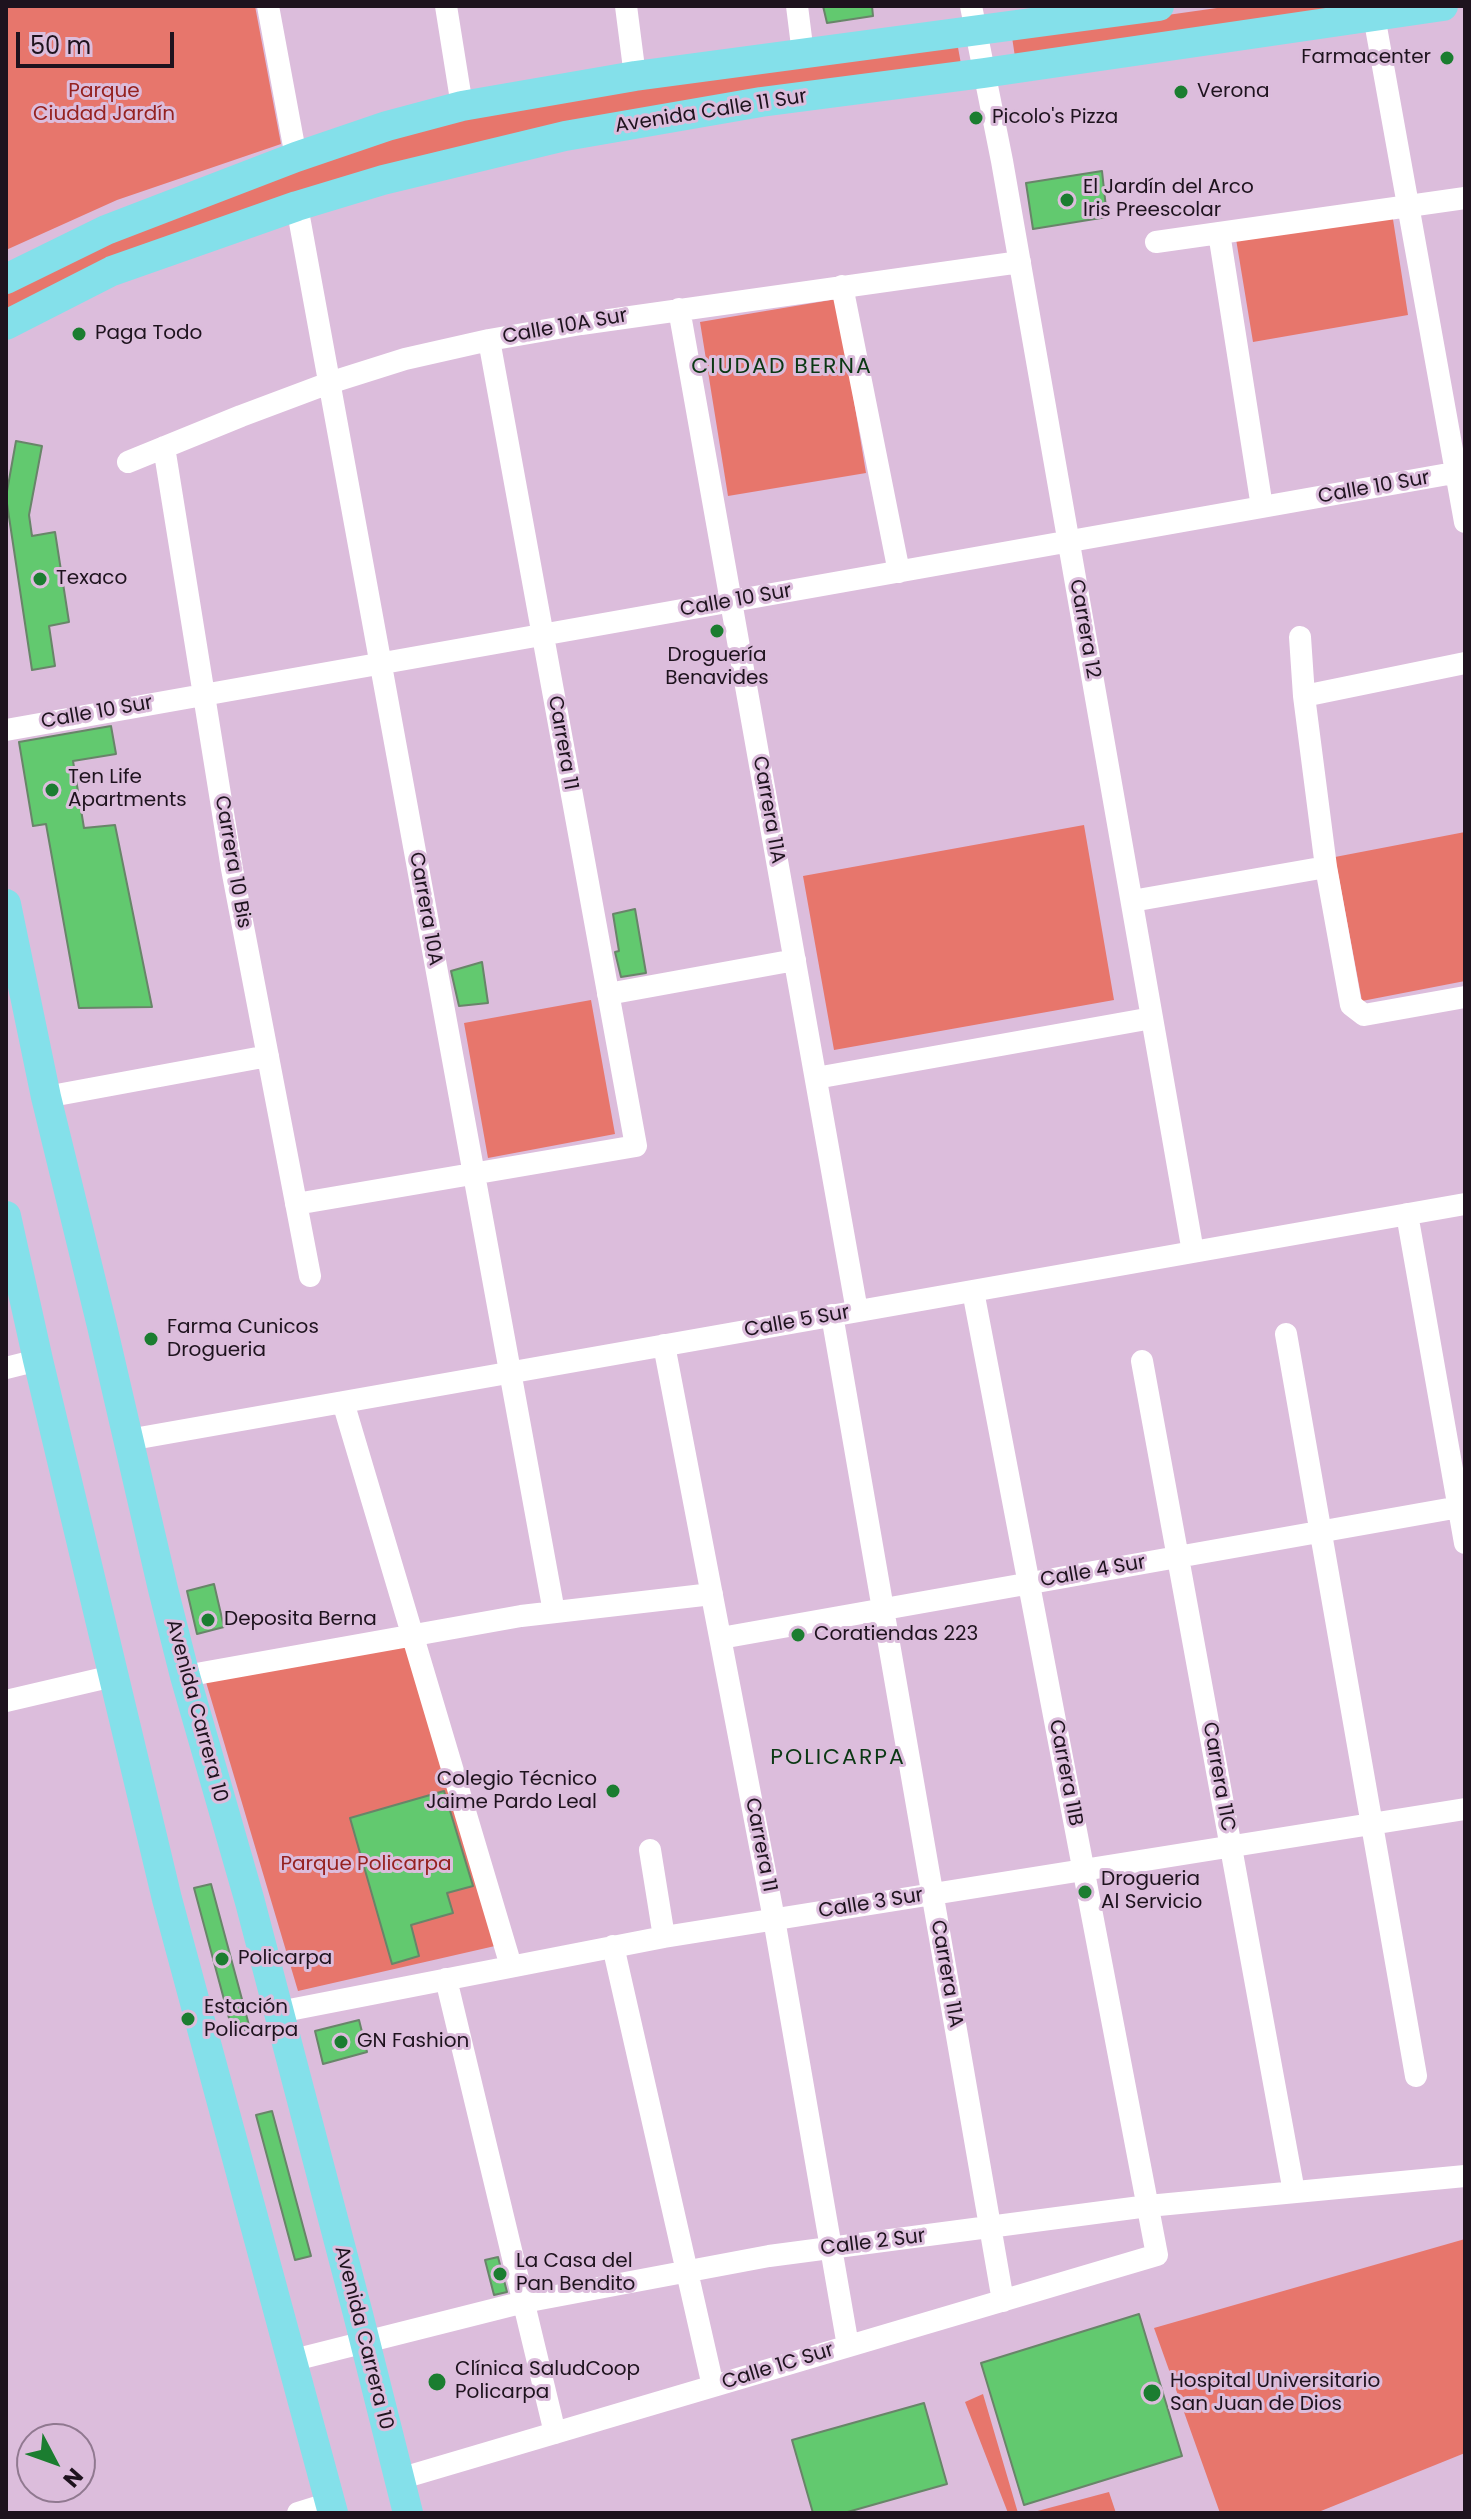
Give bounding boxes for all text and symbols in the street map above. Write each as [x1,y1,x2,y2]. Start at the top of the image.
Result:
scale bar [20,16,178,66]
text: 50 m [30,29,91,62]
place label: Farmacenter [1301,46,1431,70]
marker: Farmacenter [1438,49,1456,67]
park label: Parque Ciudad Jardín [33,80,175,127]
place label: Verona [1197,80,1269,104]
marker: Verona [1172,83,1190,101]
street label: Avenida Calle 11 Sur [613,85,809,139]
place label: Picolo's Pizza [992,106,1118,130]
marker: Picolo's Pizza [967,109,985,127]
place label: El Jardín del Arco Iris Preescolar [1083,176,1254,223]
marker: El Jardín del Arco Iris Preescolar [1058,191,1076,209]
street label: Calle 10A Sur [501,304,629,350]
place label: Paga Todo [95,322,202,346]
marker: Paga Todo [70,325,88,343]
district label: CIUDAD BERNA [691,354,873,380]
street label: Calle 10 Sur [1316,466,1432,510]
place label: Texaco [56,567,127,591]
marker: Texaco [31,570,49,588]
street label: Carrera 12 [1063,577,1105,681]
street label: Calle 10 Sur [678,579,794,623]
marker: Droguería Benavides [708,622,726,640]
place label: Droguería Benavides [665,644,769,691]
street label: Calle 10 Sur [39,691,155,735]
street label: Carrera 11 [542,694,582,792]
street label: Carrera 11A [747,754,789,866]
place label: Ten Life Apartments [68,766,187,813]
marker: Ten Life Apartments [43,781,61,799]
street label: Carrera 10 Bis [209,794,255,930]
street label: Carrera 10A [403,850,447,968]
street label: Calle 5 Sur [743,1301,851,1343]
place label: Farma Cunicos Drogueria [167,1316,319,1363]
marker: Farma Cunicos Drogueria [142,1330,160,1348]
street label: Calle 4 Sur [1038,1551,1148,1593]
place label: Deposita Berna [224,1608,377,1632]
marker: Deposita Berna [199,1611,217,1629]
street label: Avenida Carrera 10 [160,1617,232,1805]
place label: Coratiendas 223 [814,1623,978,1647]
marker: Coratiendas 223 [789,1626,807,1644]
street label: Carrera 11B [1043,1718,1087,1828]
street label: Carrera 11C [1197,1720,1239,1834]
district label: POLICARPA [770,1745,906,1771]
place label: Colegio Técnico Jaime Pardo Leal [426,1768,597,1815]
marker: Colegio Técnico Jaime Pardo Leal [604,1782,622,1800]
street label: Carrera 11 [739,1796,781,1894]
park label: Parque Policarpa [281,1853,451,1877]
place label: Drogueria Al Servicio [1101,1868,1202,1915]
marker: Drogueria Al Servicio [1076,1883,1094,1901]
street label: Calle 3 Sur [817,1884,925,1924]
street label: Carrera 11A [925,1918,967,2030]
place label: Policarpa [238,1947,332,1971]
marker: Policarpa [213,1950,231,1968]
place label: Estación Policarpa [204,1996,298,2043]
marker: Estación Policarpa [179,2010,197,2028]
place label: GN Fashion [357,2030,469,2054]
marker: GN Fashion [332,2033,350,2051]
street label: Calle 2 Sur [819,2225,927,2261]
street label: Avenida Carrera 10 [329,2244,397,2432]
place label: La Casa del Pan Bendito [516,2250,635,2297]
marker: La Casa del Pan Bendito [491,2265,509,2283]
street label: Calle 1C Sur [719,2339,837,2395]
place label: Clínica SaludCoop Policarpa [455,2358,640,2405]
place label: Hospital Universitario San Juan de Dios [1170,2370,1380,2417]
marker: Clínica SaludCoop Policarpa [426,2371,448,2393]
marker: Hospital Universitario San Juan de Dios [1141,2382,1163,2404]
north arrow [16,2423,96,2503]
text: N [56,2461,90,2494]

